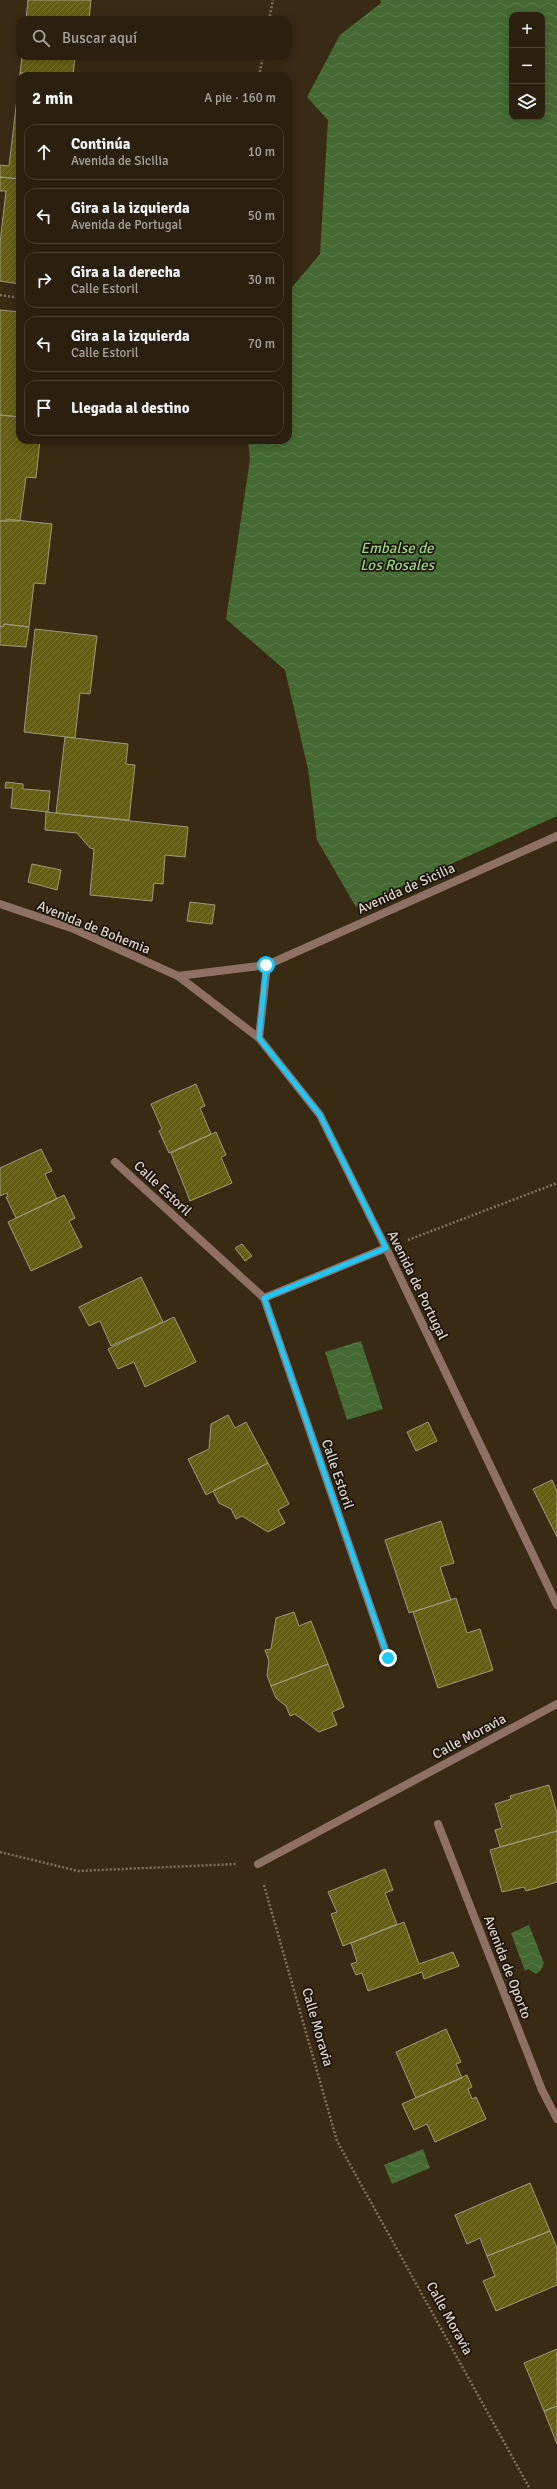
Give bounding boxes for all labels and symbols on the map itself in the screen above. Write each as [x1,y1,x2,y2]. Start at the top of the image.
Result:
water label: Embalse de Los Rosales [360,539,436,574]
street label: Avenida de Sicilia [355,859,458,918]
street label: Avenida de Bohemia [35,897,153,958]
route start [257,956,275,974]
street label: Calle Estoril [130,1157,195,1219]
street label: Avenida de Portugal [384,1228,451,1343]
street label: Calle Estoril [318,1437,357,1511]
route end [379,1649,397,1667]
street label: Calle Moravia [429,1710,509,1763]
street label: Avenida de Oporto [480,1913,535,2021]
street label: Calle Moravia [298,1986,337,2068]
street label: Calle Moravia [422,2279,477,2358]

